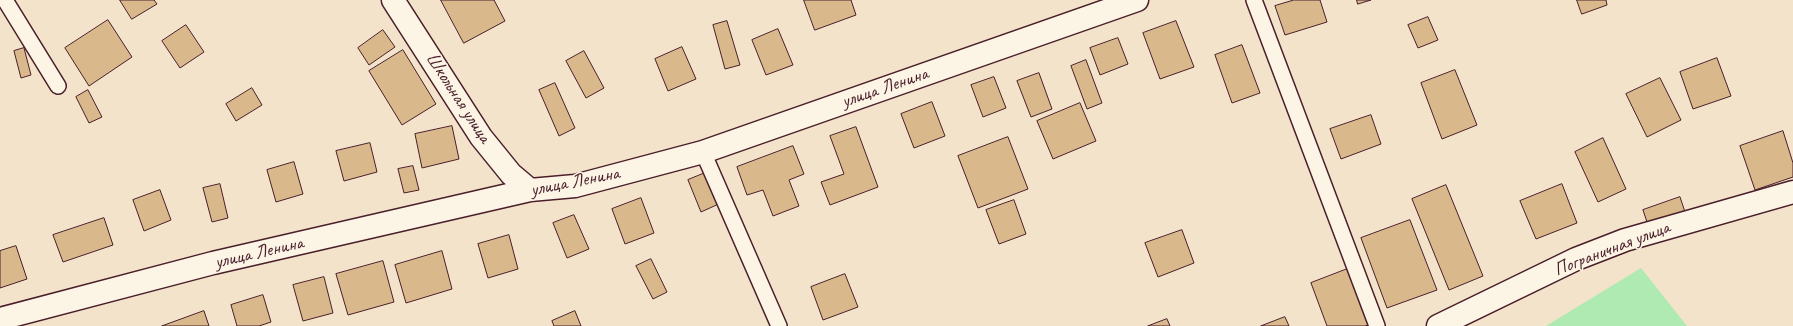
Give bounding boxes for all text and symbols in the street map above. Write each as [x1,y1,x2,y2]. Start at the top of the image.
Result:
street label: Школьная улица [420,48,496,148]
street label: улица Ленина [839,63,931,113]
street label: улица Ленина [529,162,621,202]
street label: Пограничная улица [1551,216,1673,282]
street label: улица Ленина [213,232,305,274]

